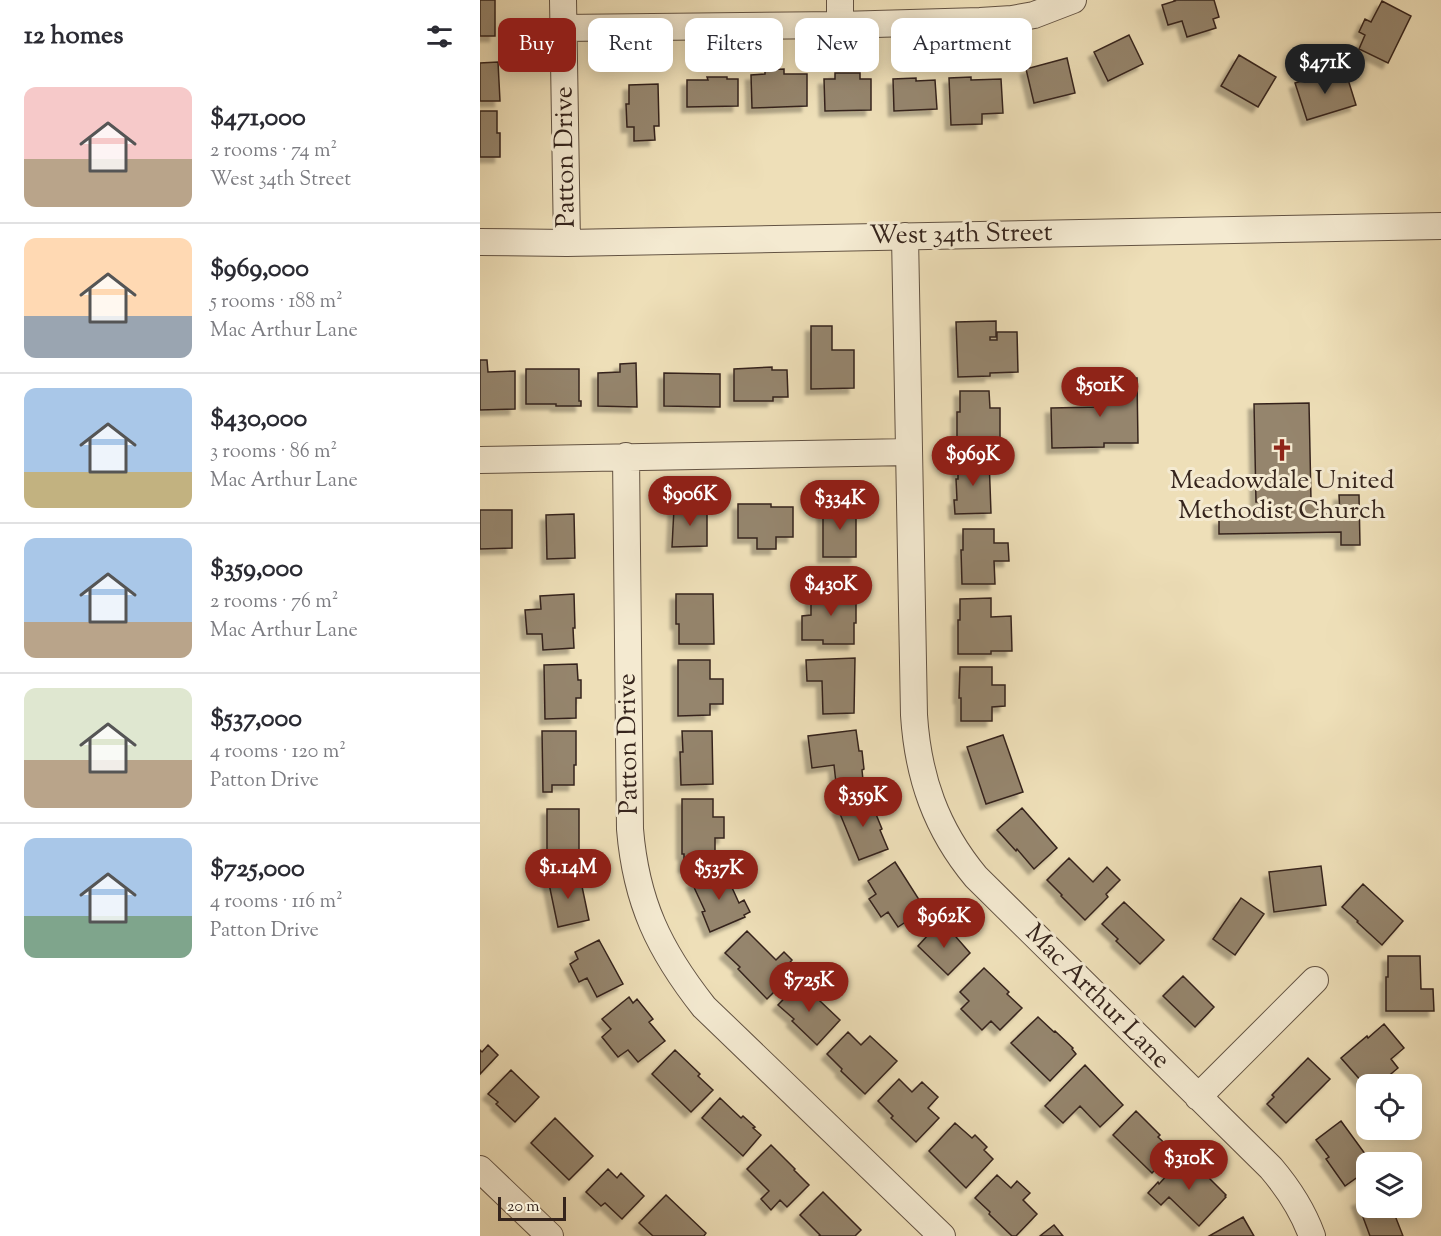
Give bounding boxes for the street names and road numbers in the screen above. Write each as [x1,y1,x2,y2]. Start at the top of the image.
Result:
street label: Patton Drive [546,86,586,228]
street label: West 34th Street [869,215,1053,255]
street label: Patton Drive [609,673,649,815]
street label: Mac Arthur Lane [1016,916,1178,1078]

